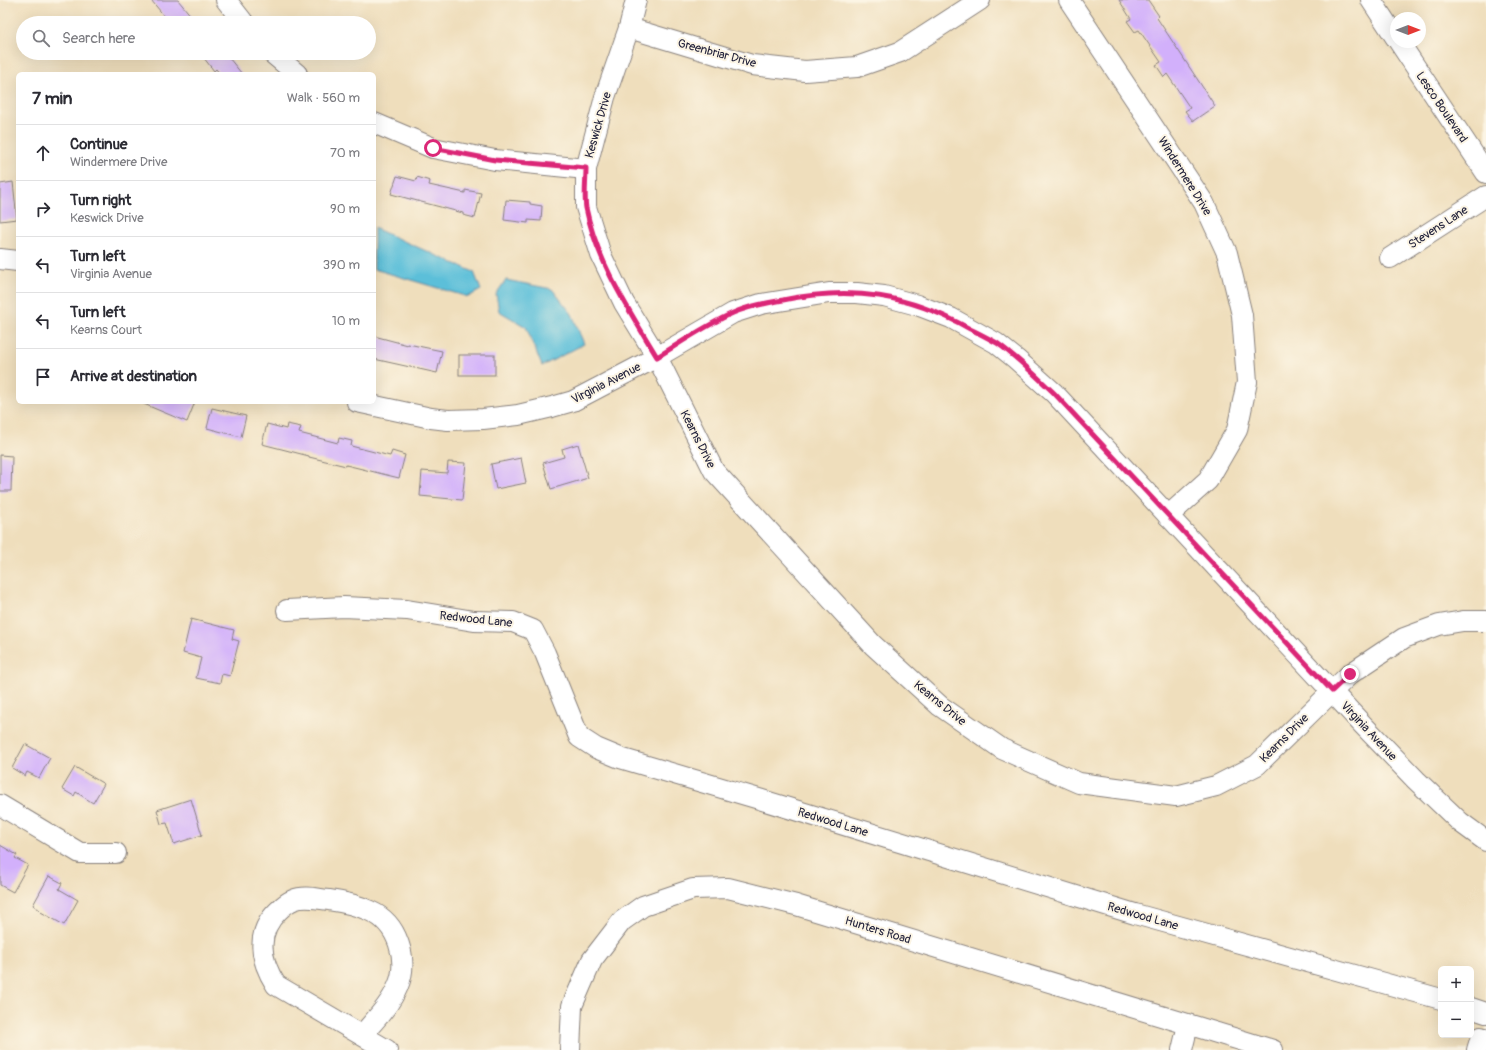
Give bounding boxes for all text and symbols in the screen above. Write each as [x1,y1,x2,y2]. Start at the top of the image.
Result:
north arrow [1390,12,1426,48]
search box [16,16,376,60]
icon: search [30,27,52,49]
text: Search here [62,29,135,48]
street label: Greenbriar Drive [676,36,758,71]
street label: Lesco Boulevard [1412,69,1471,146]
text: 7 min [32,88,72,109]
text: Walk · 560 m [287,90,360,106]
street label: Keswick Drive [582,90,615,160]
street label: Windermere Drive [1154,134,1215,218]
text: Continue [70,135,128,154]
route start [424,139,442,157]
icon: ahead [32,142,54,164]
text: 70 m [330,145,360,161]
text: Windermere Drive [70,154,168,170]
text: Turn right [70,191,131,210]
icon: right [32,198,54,220]
text: 90 m [330,201,360,217]
street label: Stevens Lane [1406,203,1471,252]
text: Keswick Drive [70,210,144,226]
text: Turn left [70,247,126,266]
icon: left [32,254,54,276]
text: 390 m [323,257,360,273]
text: Virginia Avenue [70,266,152,282]
text: Turn left [70,303,126,322]
icon: left [32,310,54,332]
text: 10 m [332,313,360,329]
text: Kearns Court [70,322,142,338]
street label: Virginia Avenue [569,360,643,407]
icon: arrive [32,366,54,388]
text: Arrive at destination [70,367,197,386]
street label: Kearns Drive [677,408,719,471]
street label: Redwood Lane [439,608,513,631]
route end [1341,665,1359,683]
street label: Kearns Drive [910,678,969,729]
street label: Virginia Avenue [1337,699,1400,764]
street label: Kearns Drive [1257,711,1312,766]
street label: Redwood Lane [796,805,870,840]
street label: Redwood Lane [1106,899,1180,934]
street label: Hunters Road [843,913,913,948]
map controls [1438,966,1474,1038]
button: + [1438,966,1474,1002]
button: − [1438,1002,1474,1038]

